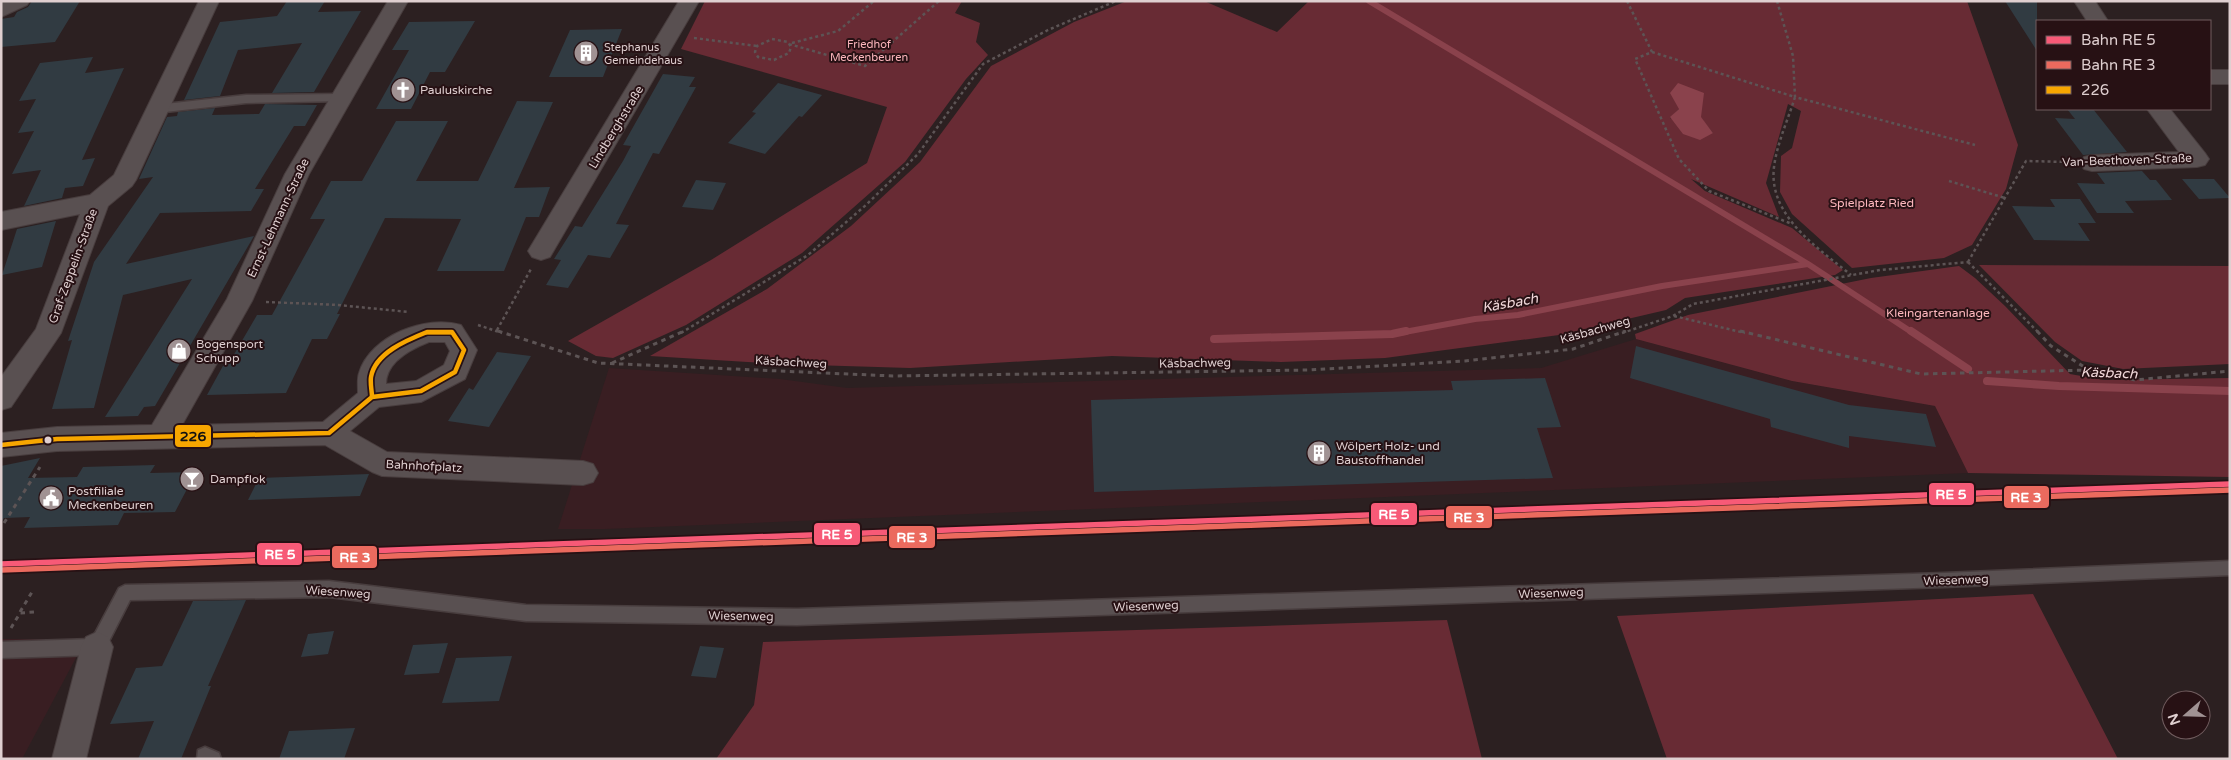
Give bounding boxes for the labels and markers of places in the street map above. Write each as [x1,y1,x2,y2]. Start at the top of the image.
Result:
building icon: Stephanus Gemeindehaus [573,40,599,66]
place label: Stephanus Gemeindehaus [604,41,682,67]
church icon: Pauluskirche [390,77,416,103]
place label: Pauluskirche [420,83,492,97]
place label: Bogensport Schupp [196,337,263,365]
shop icon: Bogensport Schupp [166,338,192,364]
unlabelled marker [43,435,53,445]
place label: Wölpert Holz- und Baustoffhandel [1336,439,1440,467]
building icon: Wölpert Holz- und Baustoffhandel [1306,440,1332,466]
bar icon: Dampflok [179,466,205,492]
place label: Dampflok [210,472,266,486]
place label: Postfiliale Meckenbeuren [68,484,153,512]
public building icon: Postfiliale Meckenbeuren [38,485,64,511]

